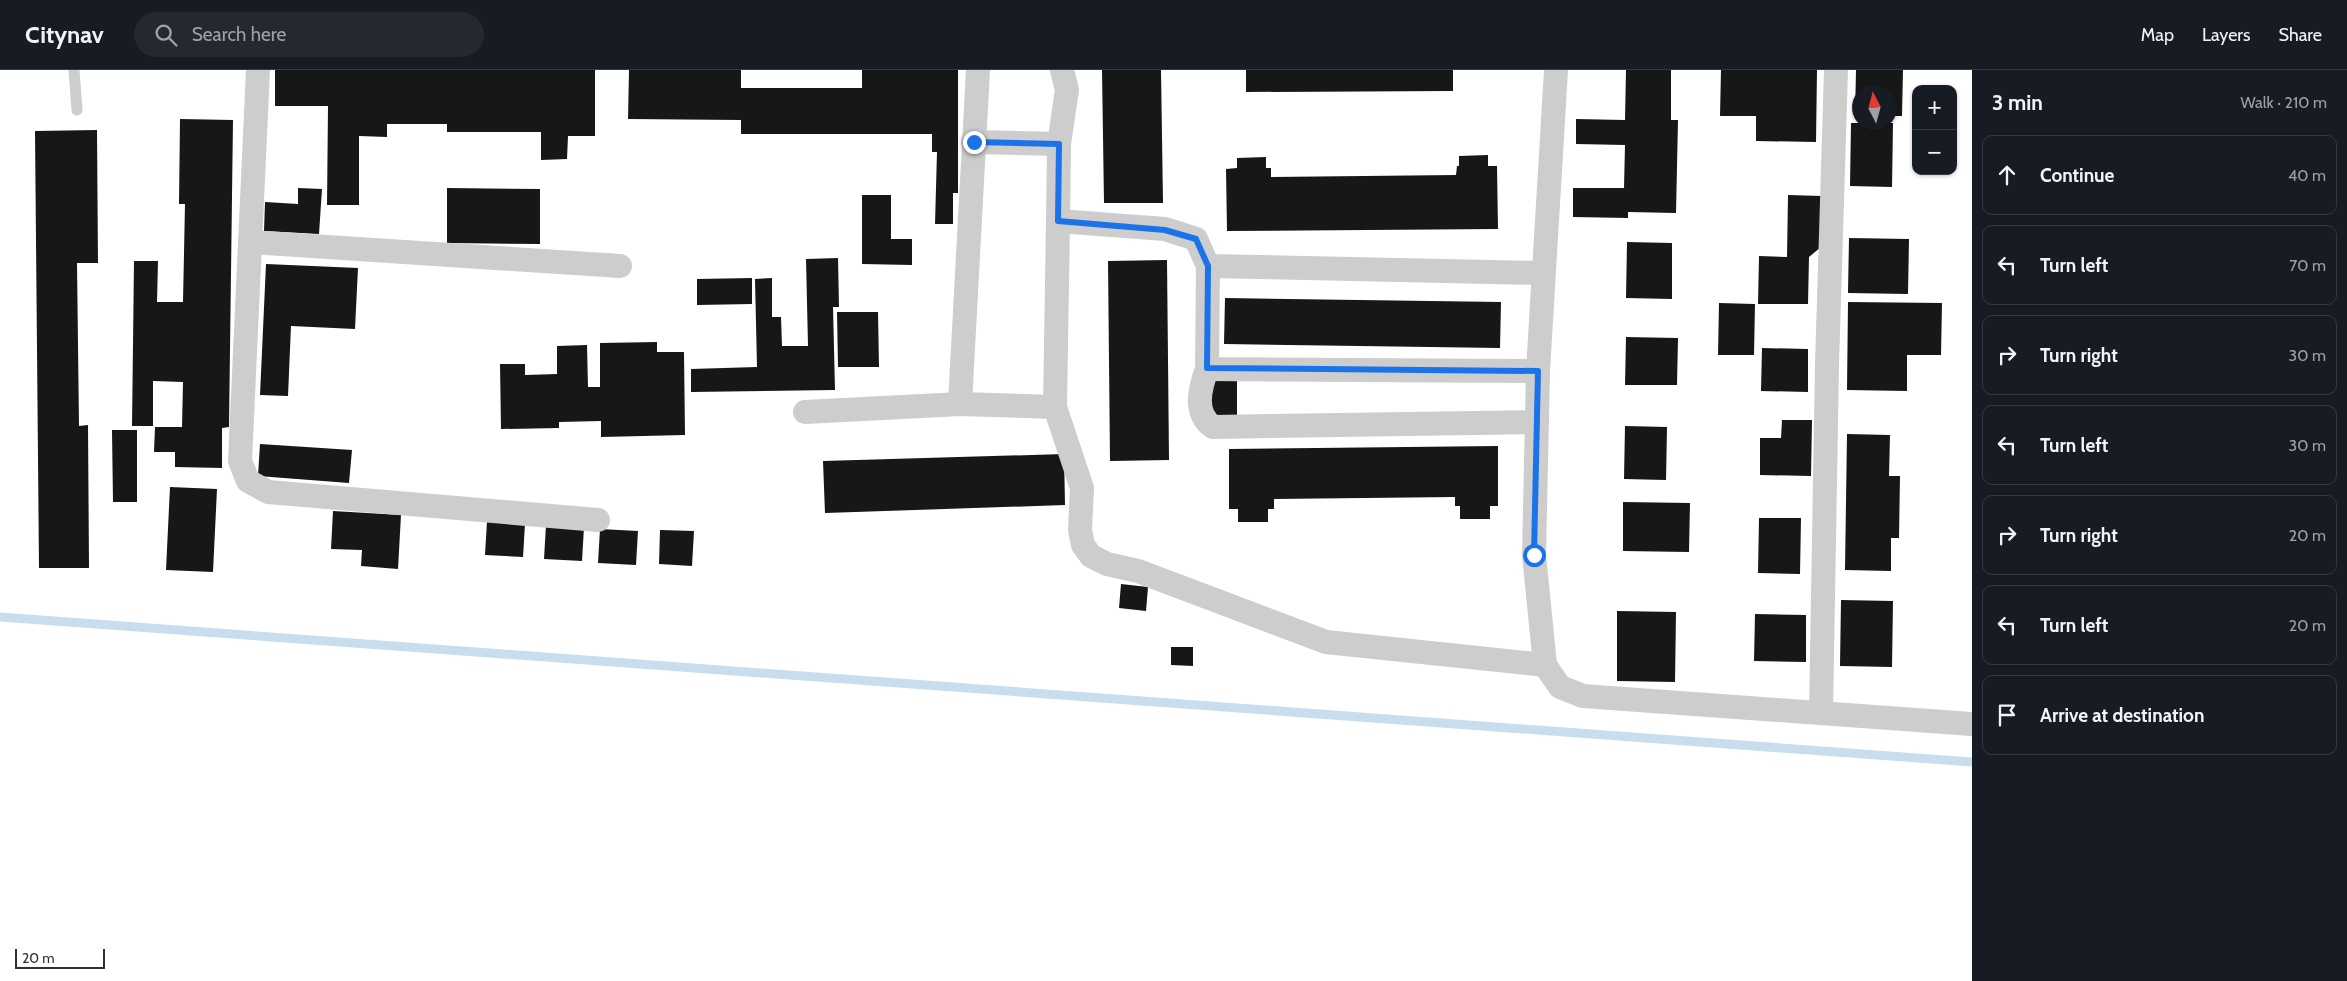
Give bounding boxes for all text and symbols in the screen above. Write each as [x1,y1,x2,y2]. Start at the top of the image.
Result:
search box [134,12,484,57]
text: Citynav [25,20,104,49]
icon: search [152,21,180,49]
text: Search here [192,23,286,46]
text: Map [2141,24,2174,46]
text: Layers [2202,24,2251,46]
text: Share [2279,24,2322,46]
north arrow [1852,85,1897,130]
map controls [1912,85,1957,175]
button: + [1912,85,1957,130]
text: 3 min [1992,90,2043,115]
text: Walk · 210 m [2240,93,2327,112]
button: − [1912,130,1957,175]
route end [963,131,986,154]
icon: ahead [1993,161,2021,189]
text: Continue [2040,164,2114,187]
text: 40 m [2288,166,2326,185]
icon: left [1993,251,2021,279]
text: Turn left [2040,254,2108,277]
text: 70 m [2289,256,2326,275]
icon: right [1993,341,2021,369]
text: Turn right [2040,344,2118,367]
text: 30 m [2289,346,2326,365]
icon: left [1993,431,2021,459]
text: Turn left [2040,434,2108,457]
text: 30 m [2289,436,2326,455]
icon: right [1993,521,2021,549]
text: Turn right [2040,524,2118,547]
text: 20 m [2289,526,2326,545]
route start [1523,544,1546,567]
icon: left [1993,611,2021,639]
text: Turn left [2040,614,2108,637]
text: 20 m [2289,616,2326,635]
icon: arrive [1993,701,2021,729]
text: Arrive at destination [2040,704,2204,727]
scale bar [15,946,105,969]
text: 20 m [22,949,55,967]

